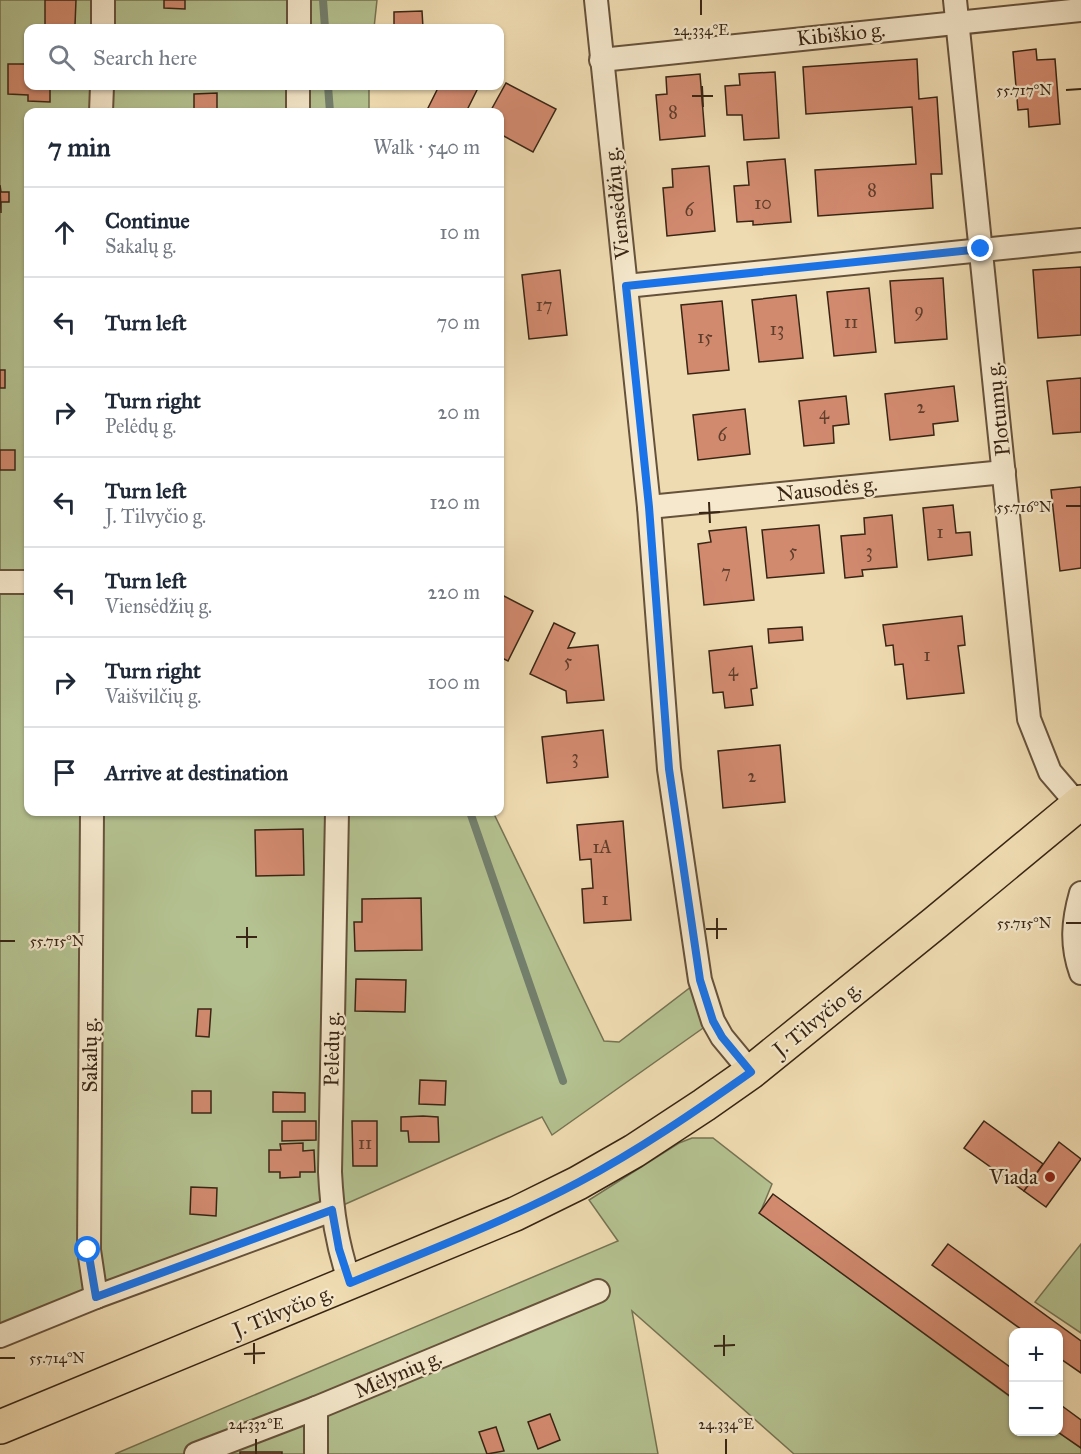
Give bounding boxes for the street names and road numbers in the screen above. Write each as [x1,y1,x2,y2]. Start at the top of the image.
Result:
street label: Kibiškio g. [795,16,887,52]
street label: Viensėdžių g. [598,146,636,261]
street label: Plotumų g. [980,361,1016,457]
street label: Nausodės g. [775,471,879,507]
street label: J. Tilvyčio g. [766,975,866,1064]
street label: Pelėdų g. [318,1011,346,1087]
street label: Sakalų g. [77,1017,103,1093]
street label: J. Tilvyčio g. [227,1279,337,1344]
street label: Mėlynių g. [350,1344,446,1404]

